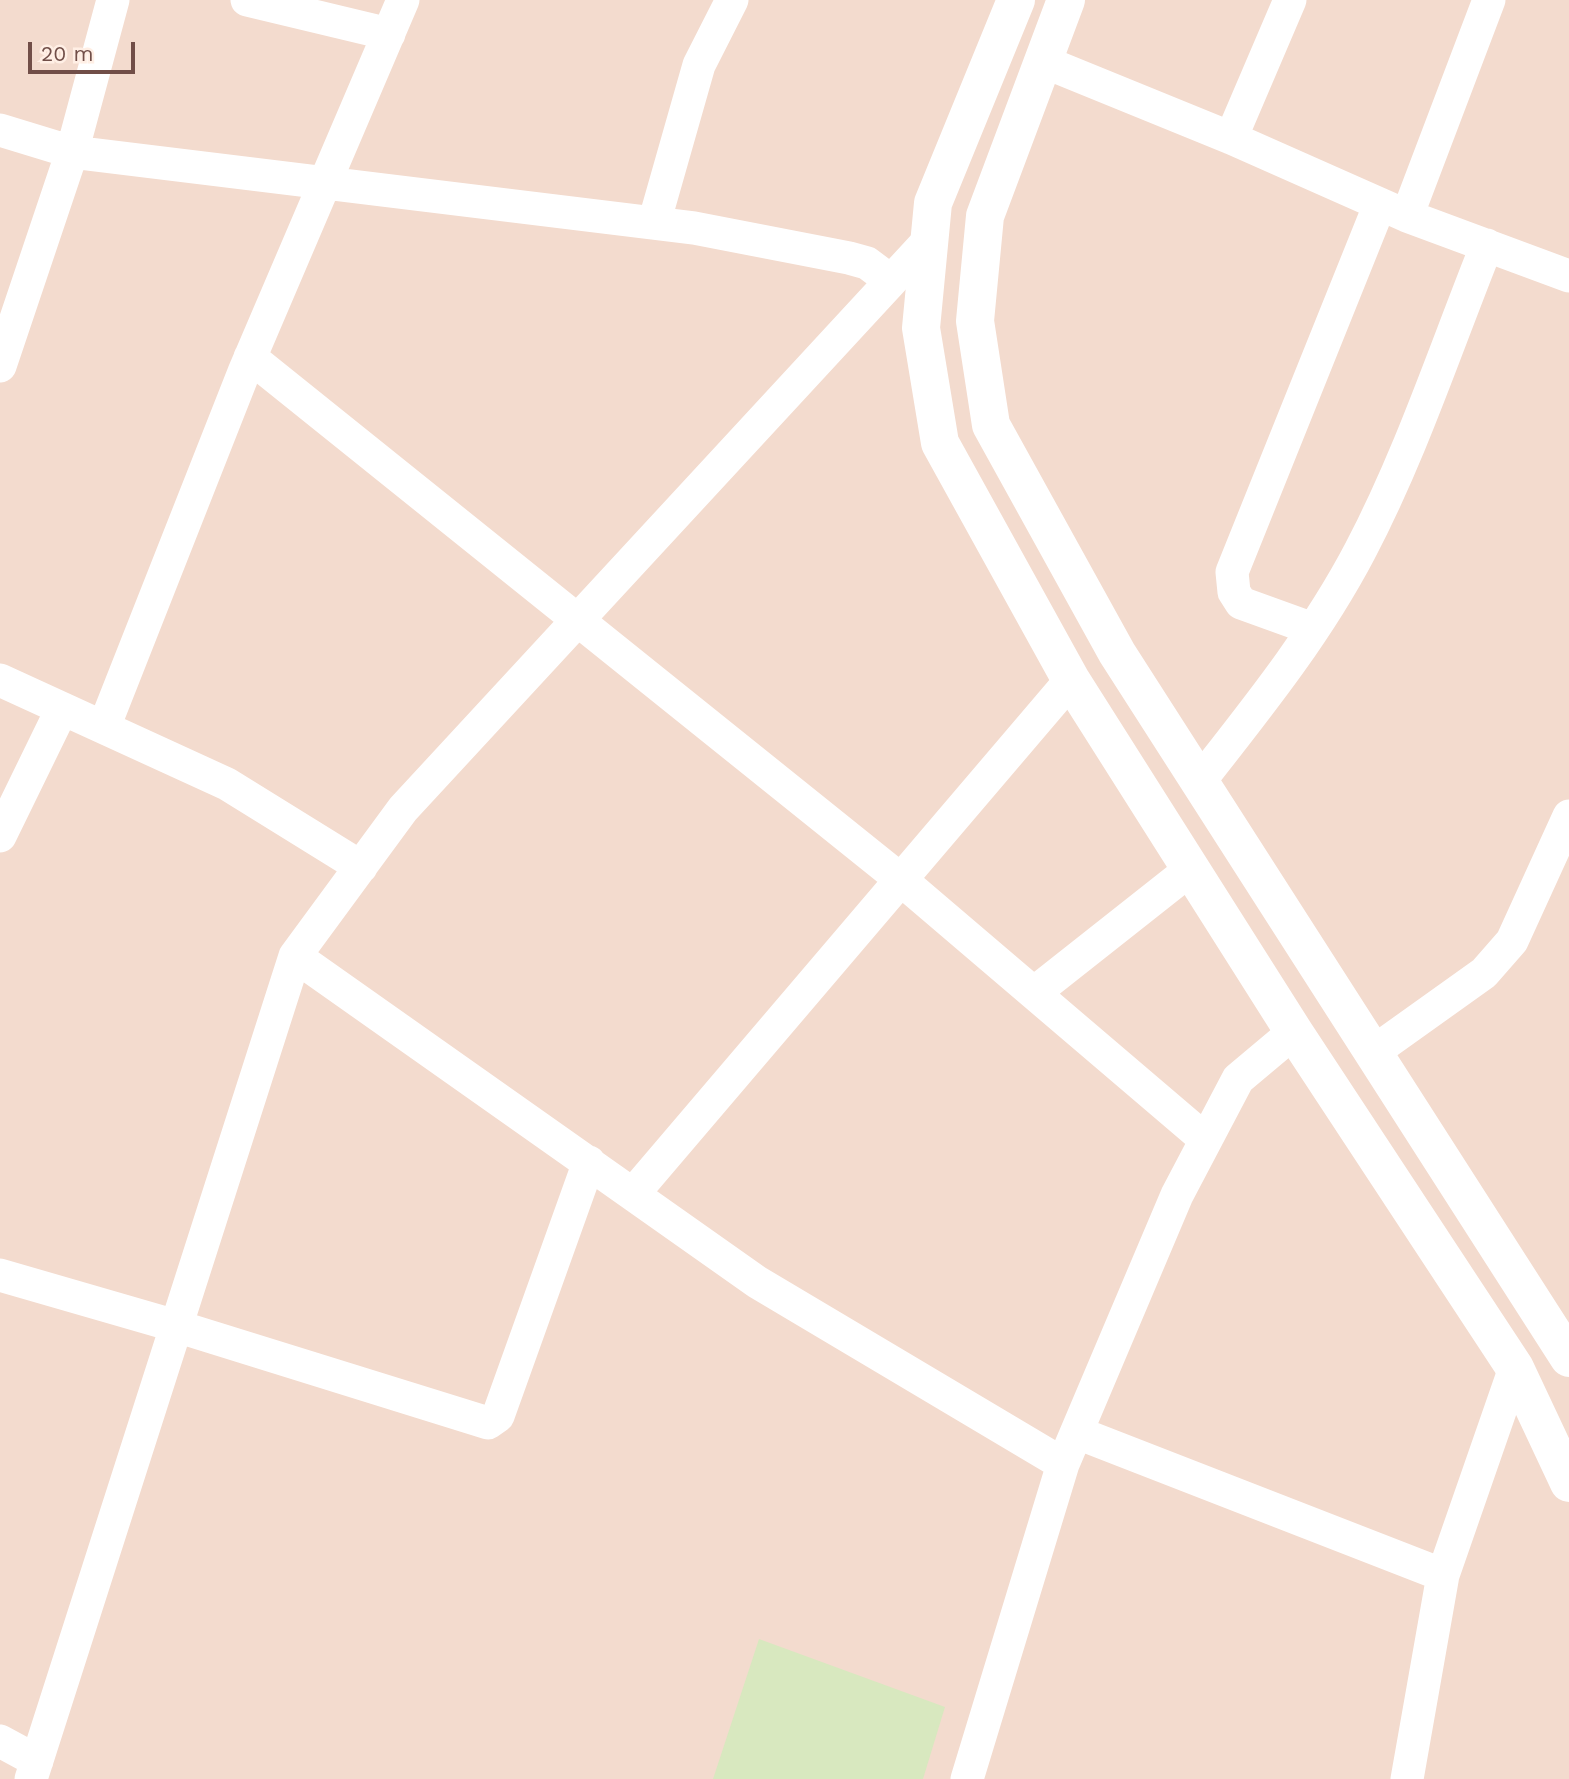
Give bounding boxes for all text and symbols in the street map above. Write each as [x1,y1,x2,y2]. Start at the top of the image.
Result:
scale bar [32,28,138,72]
text: 20 m [41,41,93,66]

